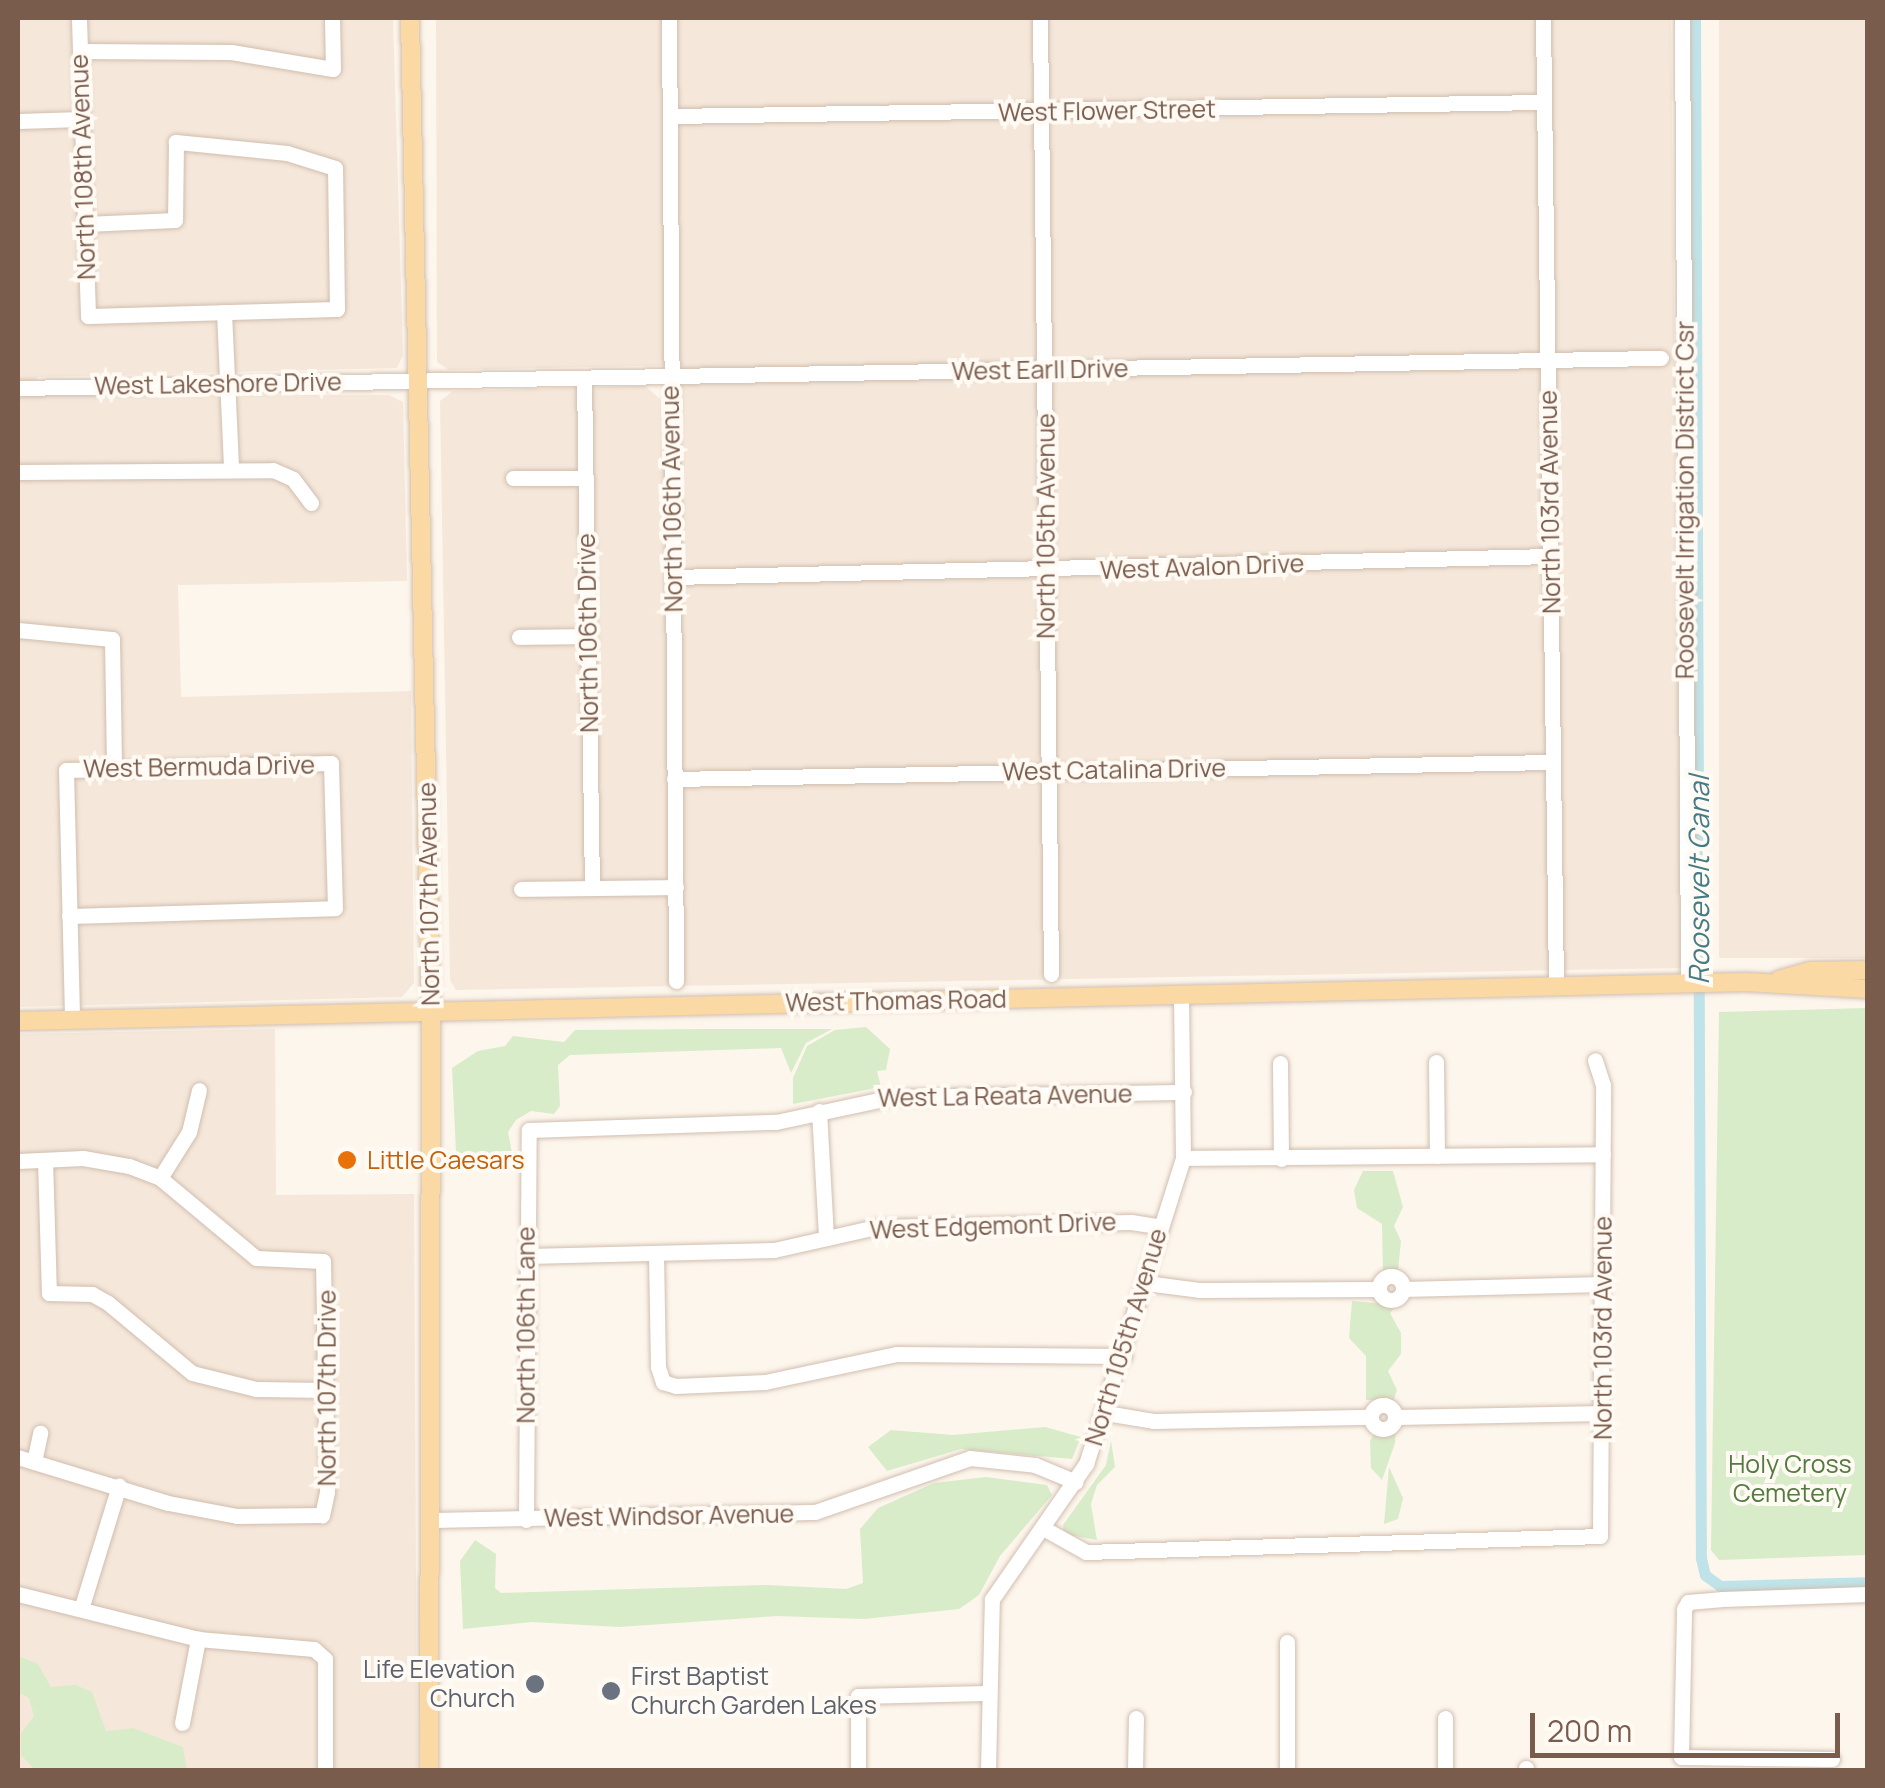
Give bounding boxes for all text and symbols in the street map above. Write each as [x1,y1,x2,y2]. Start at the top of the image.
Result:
street label: North 108th Avenue [64,54,102,280]
street label: West Flower Street [998,94,1216,128]
street label: Roosevelt Irrigation District Csr [1670,321,1700,679]
street label: West Earll Drive [951,353,1129,387]
street label: West Lakeshore Drive [94,367,342,401]
street label: North 106th Avenue [655,385,689,613]
street label: North 103rd Avenue [1533,390,1567,614]
street label: North 105th Avenue [1031,413,1061,639]
street label: North 106th Drive [571,533,605,733]
street label: West Avalon Drive [1099,548,1305,586]
street label: West Bermuda Drive [83,750,315,784]
street label: West Catalina Drive [1002,753,1226,787]
water label: Roosevelt Canal [1681,776,1715,984]
street label: North 107th Avenue [412,782,446,1006]
street label: West Thomas Road [785,984,1007,1018]
street label: West La Reata Avenue [877,1079,1133,1113]
place label: Little Caesars [367,1145,525,1175]
marker: Little Caesars [336,1149,358,1171]
street label: West Edgemont Drive [869,1207,1117,1245]
street label: North 103rd Avenue [1588,1216,1618,1440]
street label: North 105th Avenue [1079,1225,1173,1449]
street label: North 106th Lane [511,1226,541,1424]
street label: North 107th Drive [312,1290,342,1486]
park label: Holy Cross Cemetery [1728,1450,1852,1509]
street label: West Windsor Avenue [544,1499,794,1533]
place label: Life Elevation Church [363,1655,515,1714]
place label: First Baptist Church Garden Lakes [631,1662,877,1721]
marker: Life Elevation Church [524,1673,546,1695]
marker: First Baptist Church Garden Lakes [600,1680,622,1702]
scale bar [1535,1693,1845,1755]
text: 200 m [1547,1710,1632,1751]

